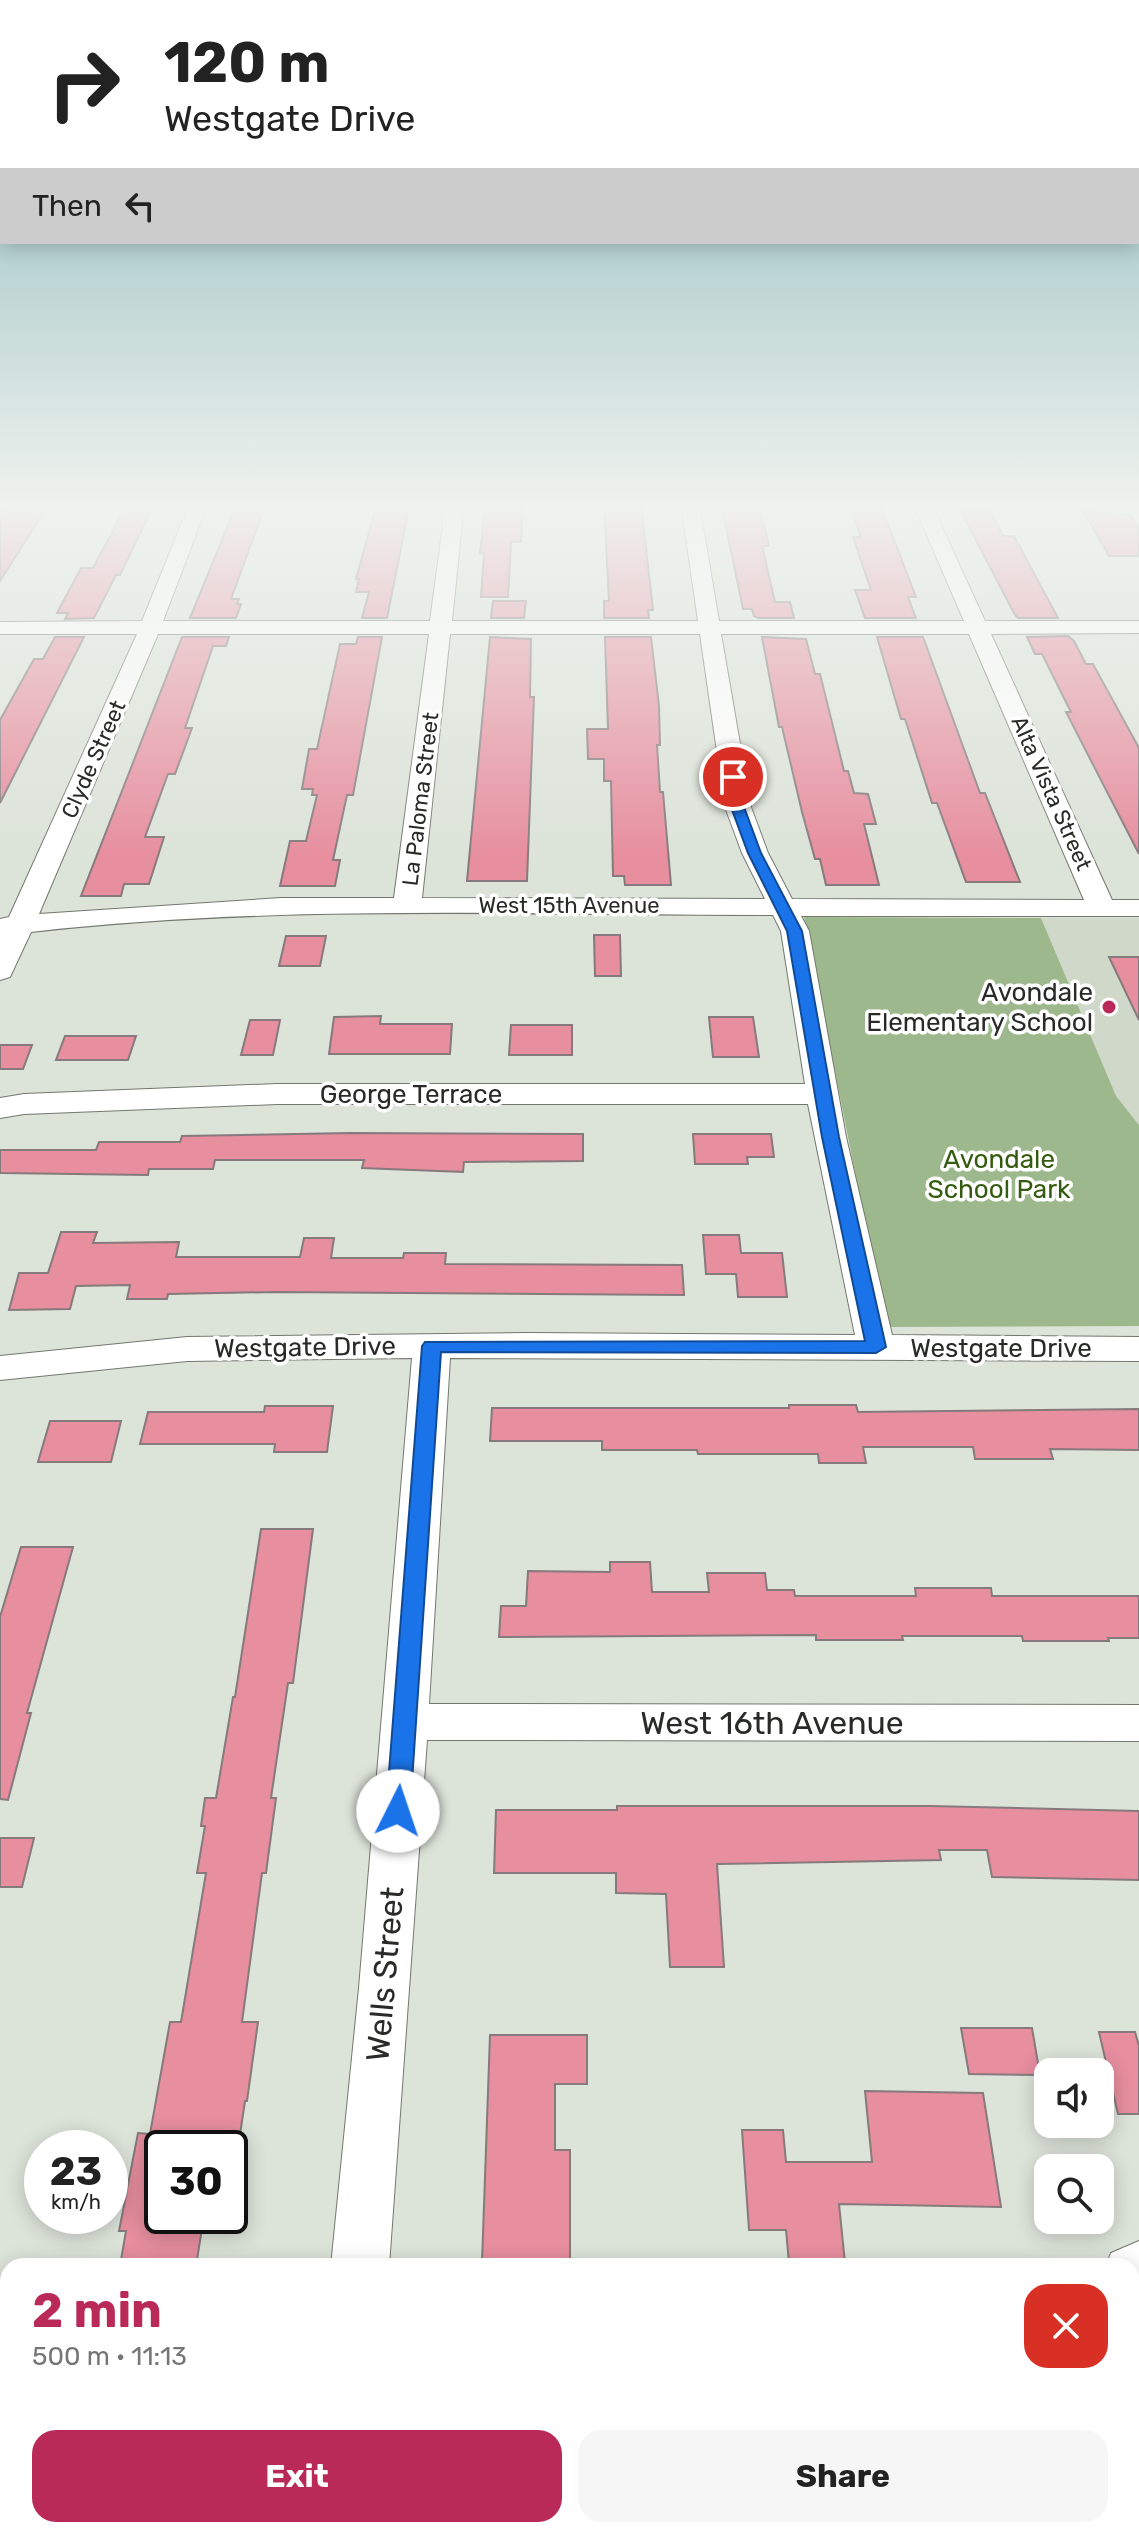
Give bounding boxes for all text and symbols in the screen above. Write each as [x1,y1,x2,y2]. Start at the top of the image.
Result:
text: 120 m [164,30,330,96]
icon: right [32,32,136,136]
text: Westgate Drive [164,97,416,140]
icon: left [118,184,162,228]
text: Then [32,188,102,224]
street label: Clyde Street [55,696,132,822]
street label: La Paloma Street [396,710,445,887]
street label: Alta Vista Street [1005,712,1098,875]
pin [699,743,767,811]
icon: arrive [711,755,755,799]
street label: West 15th Avenue [478,892,660,919]
place label: Avondale Elementary School [866,977,1093,1038]
marker: Avondale Elementary School [1100,998,1118,1016]
street label: George Terrace [320,1079,502,1110]
park label: Avondale School Park [928,1144,1071,1205]
street label: Westgate Drive [214,1330,396,1365]
street label: Westgate Drive [910,1333,1092,1364]
street label: West 16th Avenue [640,1704,904,1742]
position arrow [356,1769,440,1853]
street label: Wells Street [358,1885,412,2063]
map controls [1034,2058,1114,2234]
button: sound [1034,2058,1114,2138]
speed limit sign: 30 [144,2130,248,2234]
text: 23 [50,2148,102,2195]
button: search [1034,2154,1114,2234]
text: km/h [51,2190,101,2214]
text: 2 min [32,2282,162,2339]
button: close [1024,2284,1108,2368]
text: 500 m · 11:13 [32,2341,187,2372]
button: Exit [32,2430,562,2522]
button: Share [578,2430,1108,2522]

